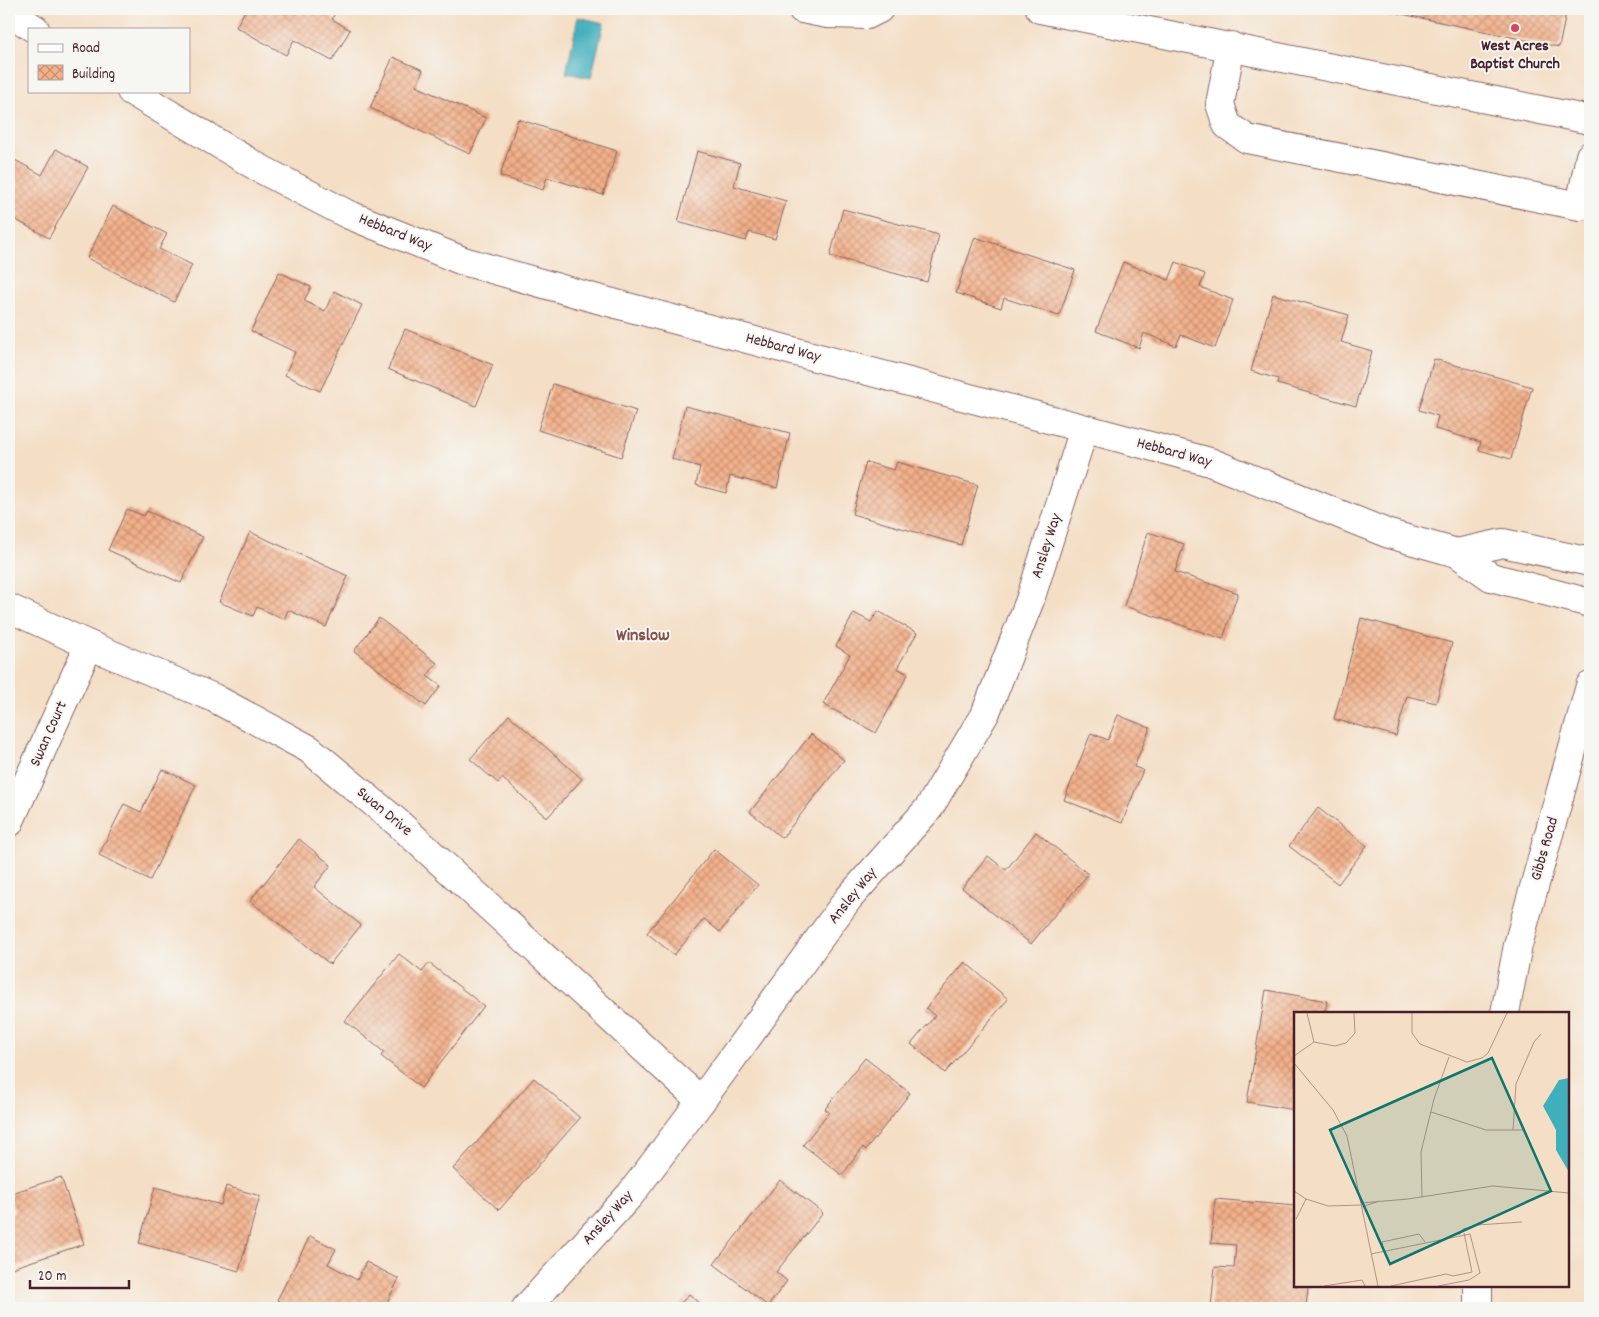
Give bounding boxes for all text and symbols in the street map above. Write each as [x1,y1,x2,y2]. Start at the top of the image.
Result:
marker: West Acres Baptist Church [1509,22,1521,34]
legend [28,28,190,92]
place label: West Acres Baptist Church [1470,35,1560,76]
text: Road [72,38,100,60]
text: Building [72,64,115,86]
street label: Hebbard Way [355,208,435,258]
street label: Hebbard Way [743,327,824,369]
street label: Hebbard Way [1134,432,1215,474]
street label: Ansley Way [1026,510,1068,581]
district label: Winslow [616,624,670,649]
street label: Swan Court [24,697,74,771]
street label: Swan Drive [351,782,417,842]
street label: Gibbs Road [1525,814,1565,884]
street label: Ansley Way [823,862,883,929]
inset map [1294,1012,1569,1287]
street label: Ansley Way [577,1185,639,1251]
scale bar [30,1257,129,1289]
text: 20 m [38,1266,66,1288]

